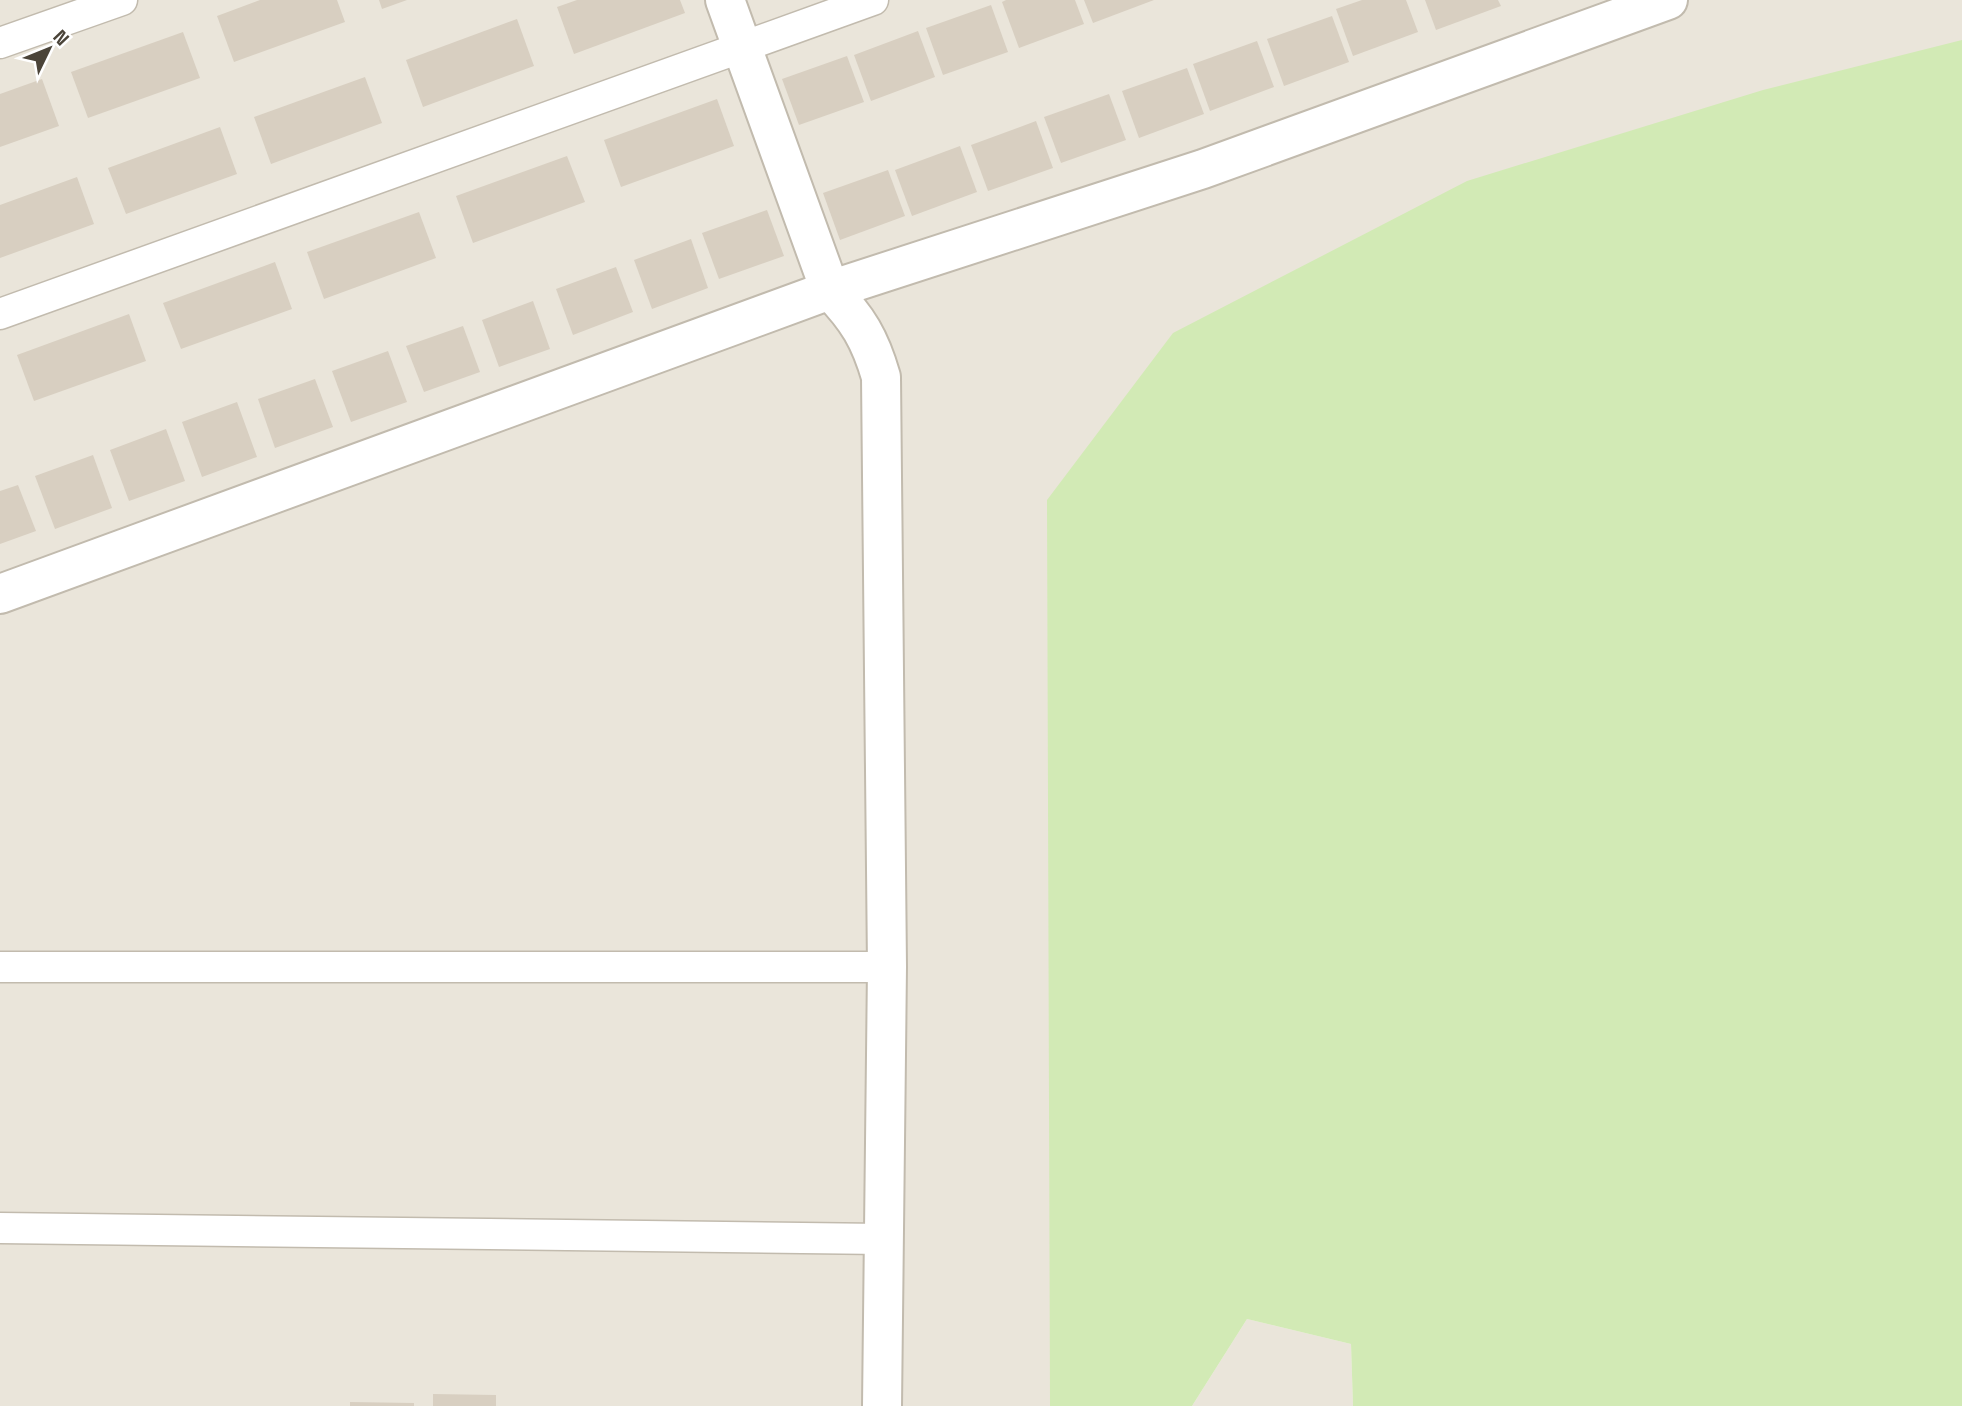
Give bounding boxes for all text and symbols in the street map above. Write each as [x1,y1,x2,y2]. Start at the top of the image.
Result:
north arrow [14,14,84,84]
text: N [48,25,75,51]

